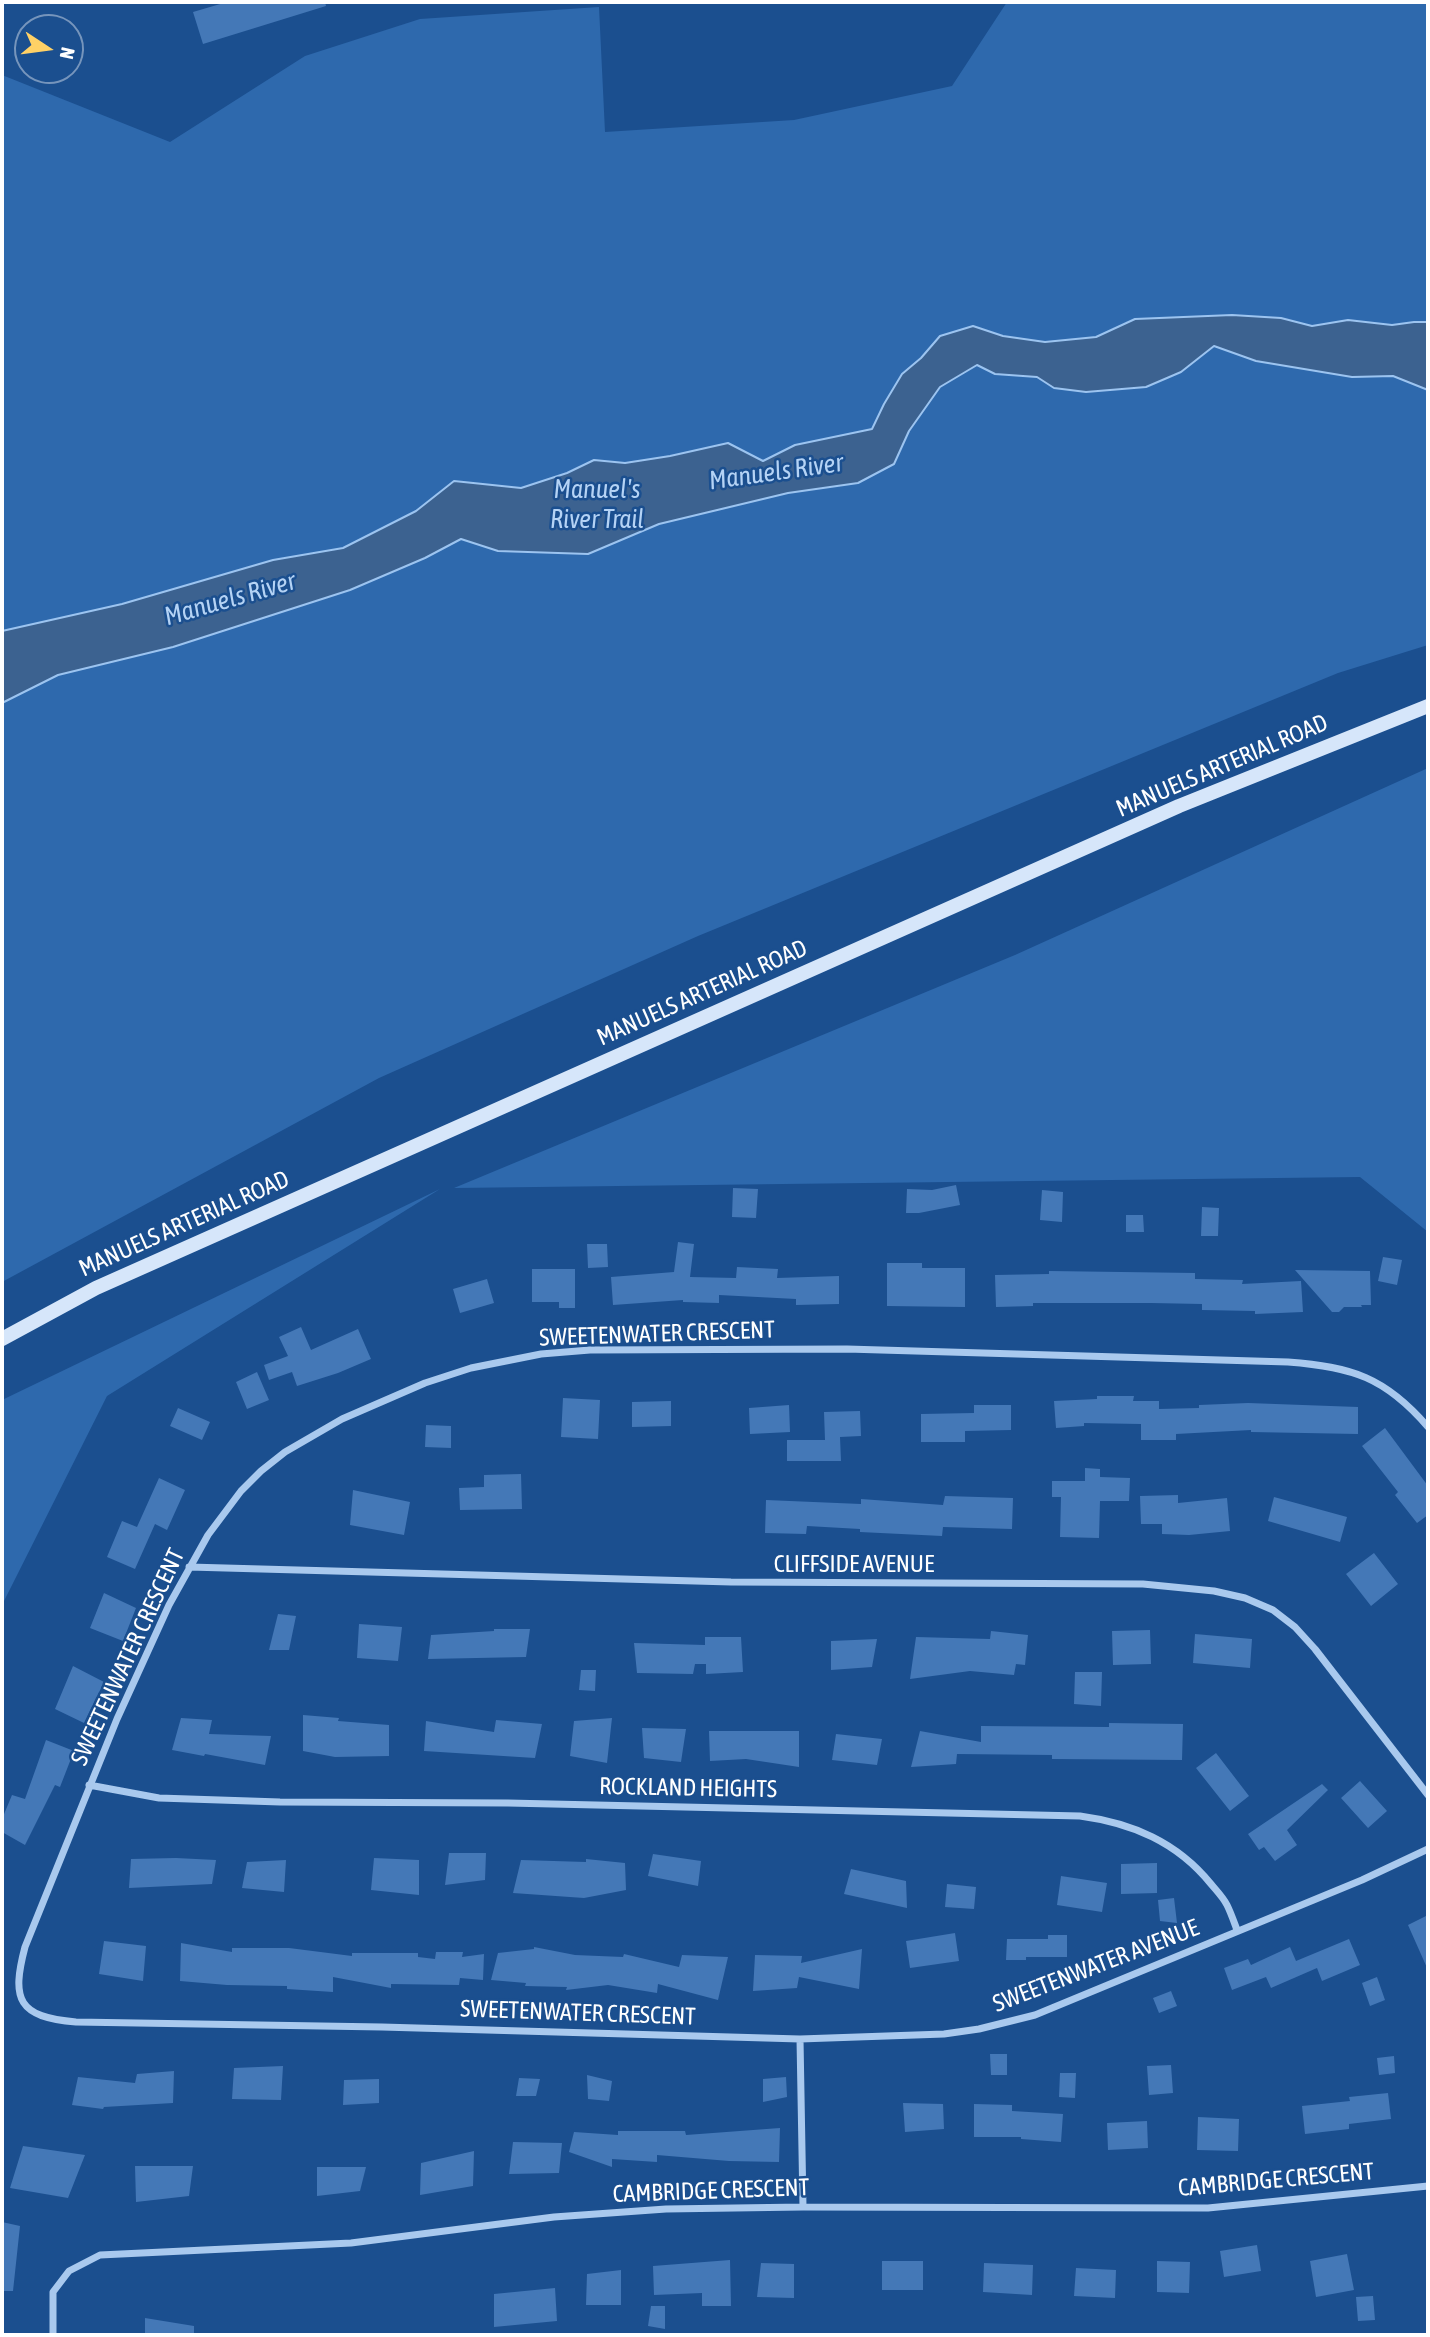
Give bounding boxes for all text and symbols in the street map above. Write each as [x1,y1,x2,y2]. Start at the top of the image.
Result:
north arrow [14,14,84,84]
text: N [56,45,79,61]
water label: Manuels River [707,447,845,497]
water label: Manuel's River Trail [550,474,644,536]
water label: Manuels River [161,565,299,633]
street label: MANUELS ARTERIAL ROAD [1112,708,1332,824]
street label: MANUELS ARTERIAL ROAD [592,934,812,1052]
street label: MANUELS ARTERIAL ROAD [74,1165,294,1283]
street label: SWEETENWATER CRESCENT [539,1316,775,1352]
street label: SWEETENWATER CRESCENT [65,1544,191,1770]
street label: CLIFFSIDE AVENUE [774,1550,934,1578]
street label: ROCKLAND HEIGHTS [599,1772,777,1804]
street label: SWEETENWATER AVENUE [989,1913,1203,2019]
street label: SWEETENWATER CRESCENT [460,1995,696,2031]
street label: CAMBRIDGE CRESCENT [1177,2157,1375,2203]
street label: CAMBRIDGE CRESCENT [612,2173,810,2209]

